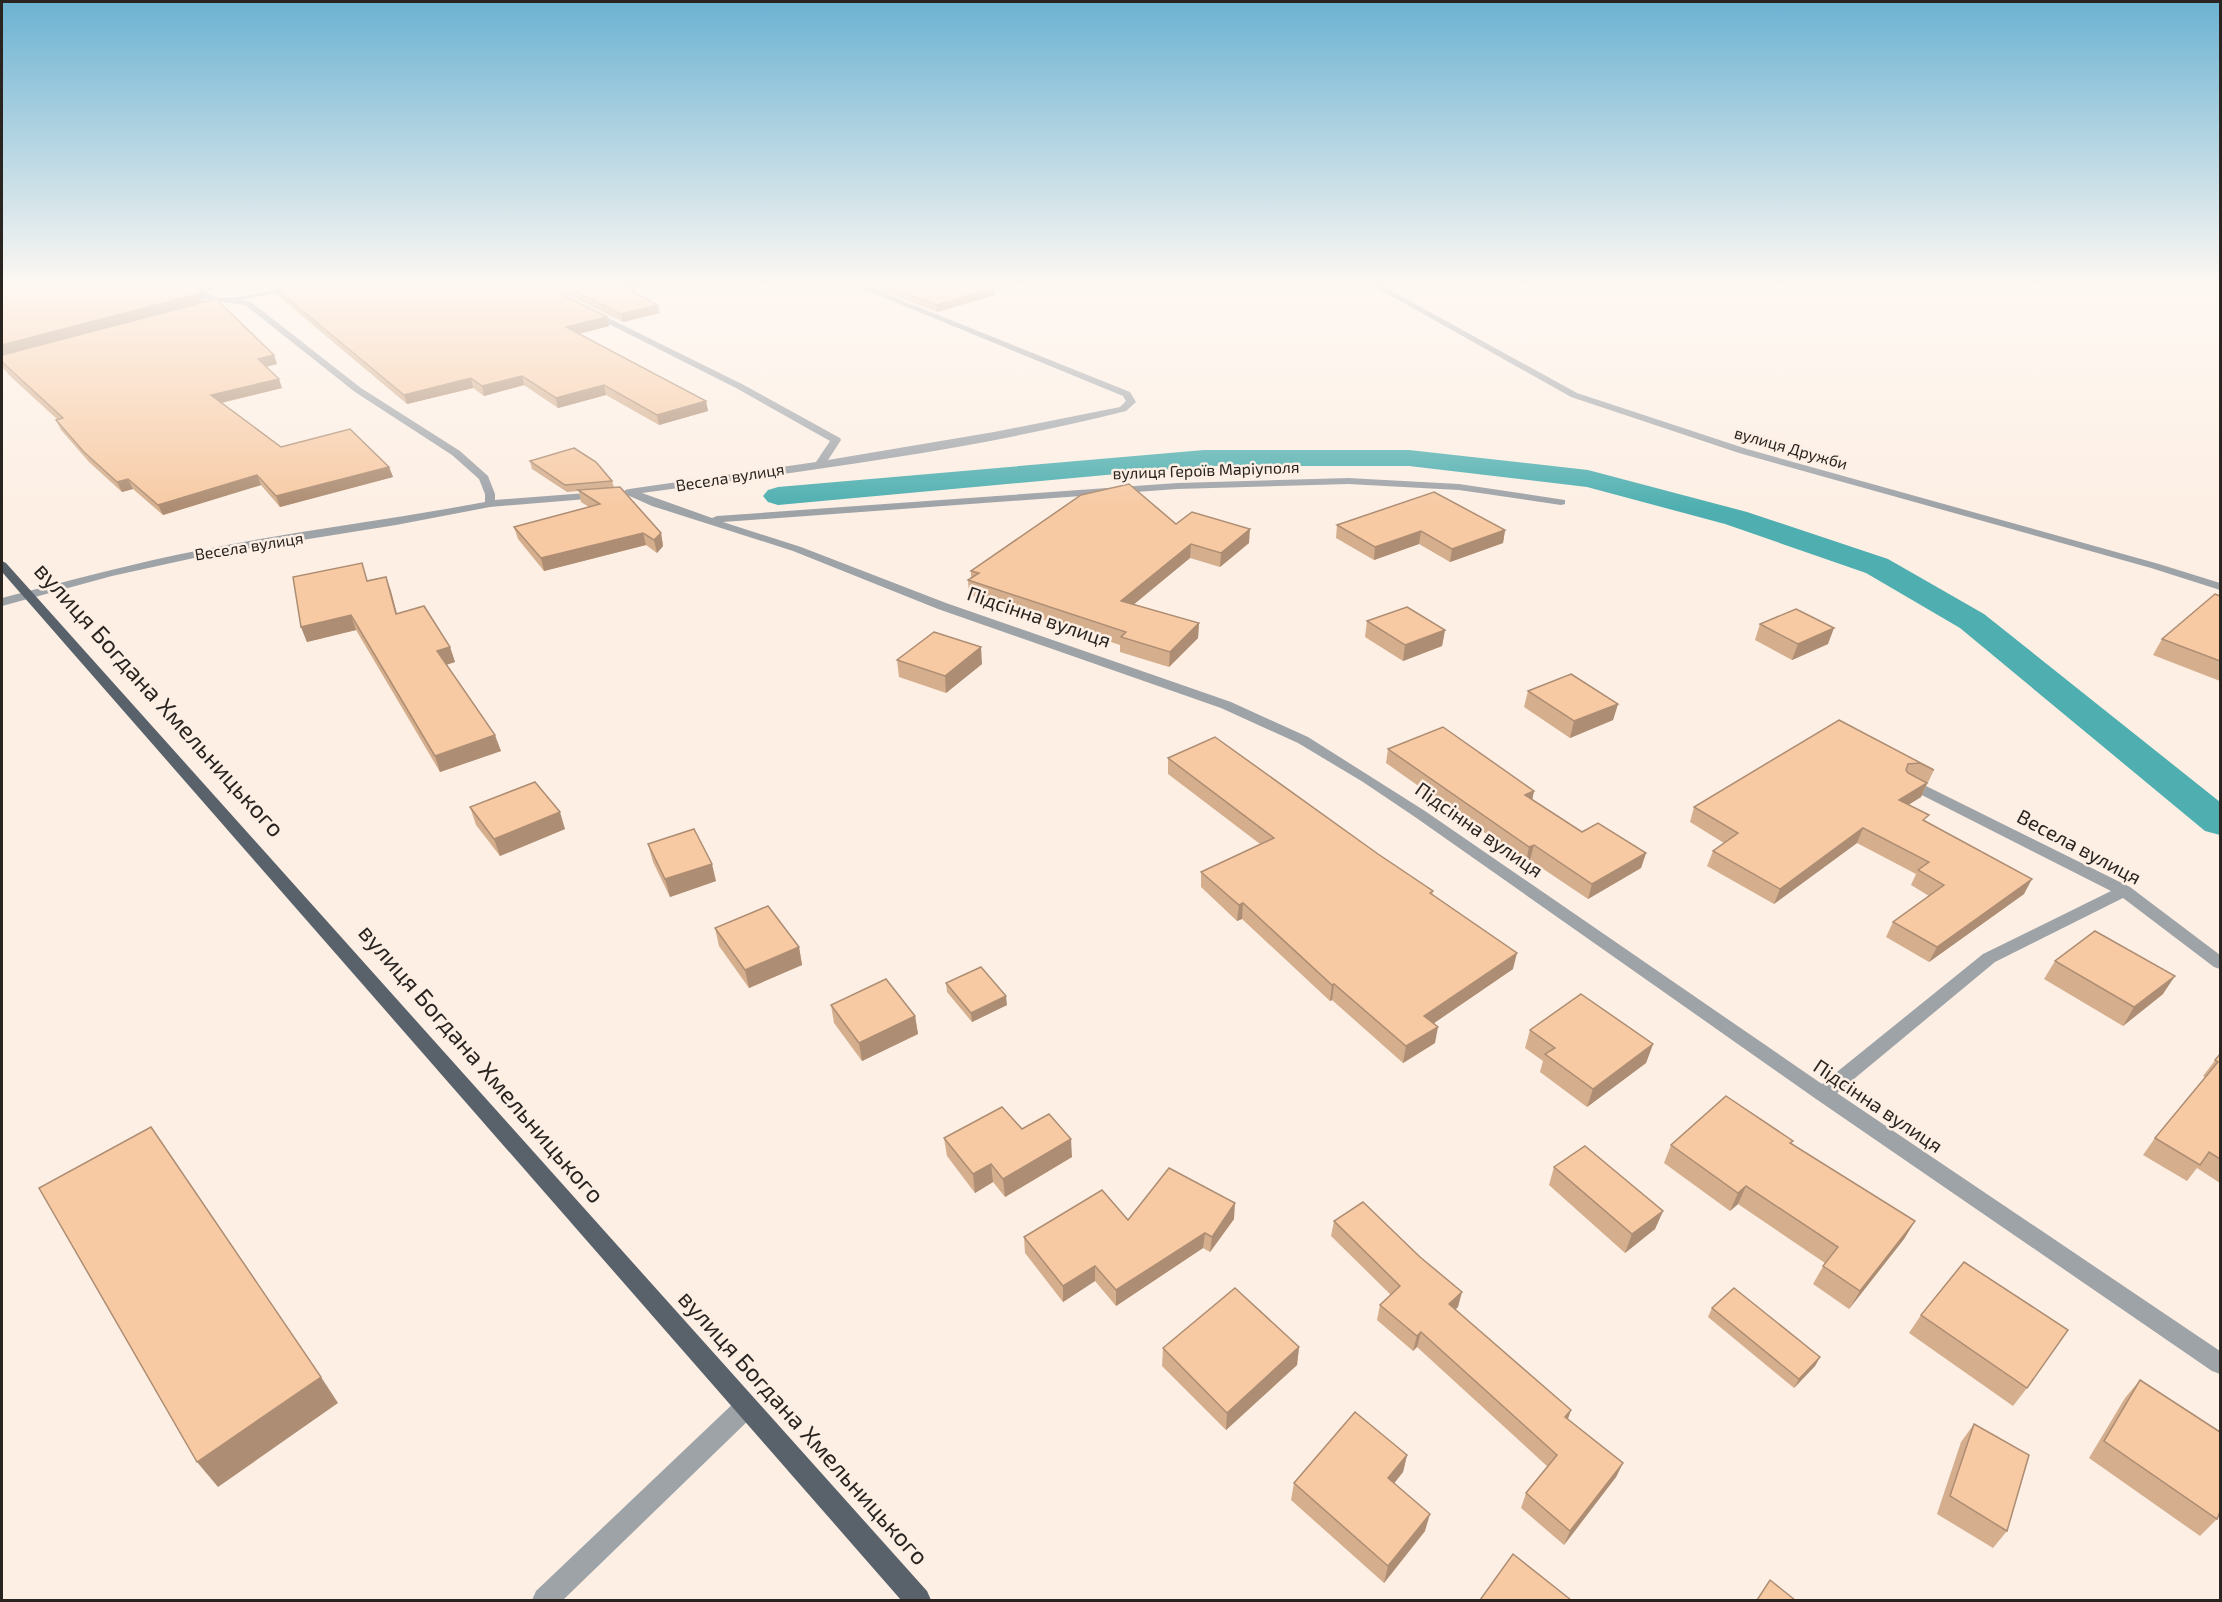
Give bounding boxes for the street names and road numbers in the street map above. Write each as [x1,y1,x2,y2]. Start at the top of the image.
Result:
street label: вулиця Дружби [1732,422,1850,474]
street label: вулиця Героїв Маріуполя [1112,457,1300,483]
street label: Весела вулиця [674,459,786,495]
street label: Весела вулиця [193,528,305,564]
street label: вулиця Богдана Хмельницького [28,556,291,843]
street label: Підсінна вулиця [964,580,1114,653]
street label: Підсінна вулиця [1411,776,1548,883]
street label: Весела вулиця [2013,803,2146,890]
street label: вулиця Богдана Хмельницького [352,918,611,1209]
street label: Підсінна вулиця [1809,1053,1948,1158]
street label: вулиця Богдана Хмельницького [672,1284,935,1571]

